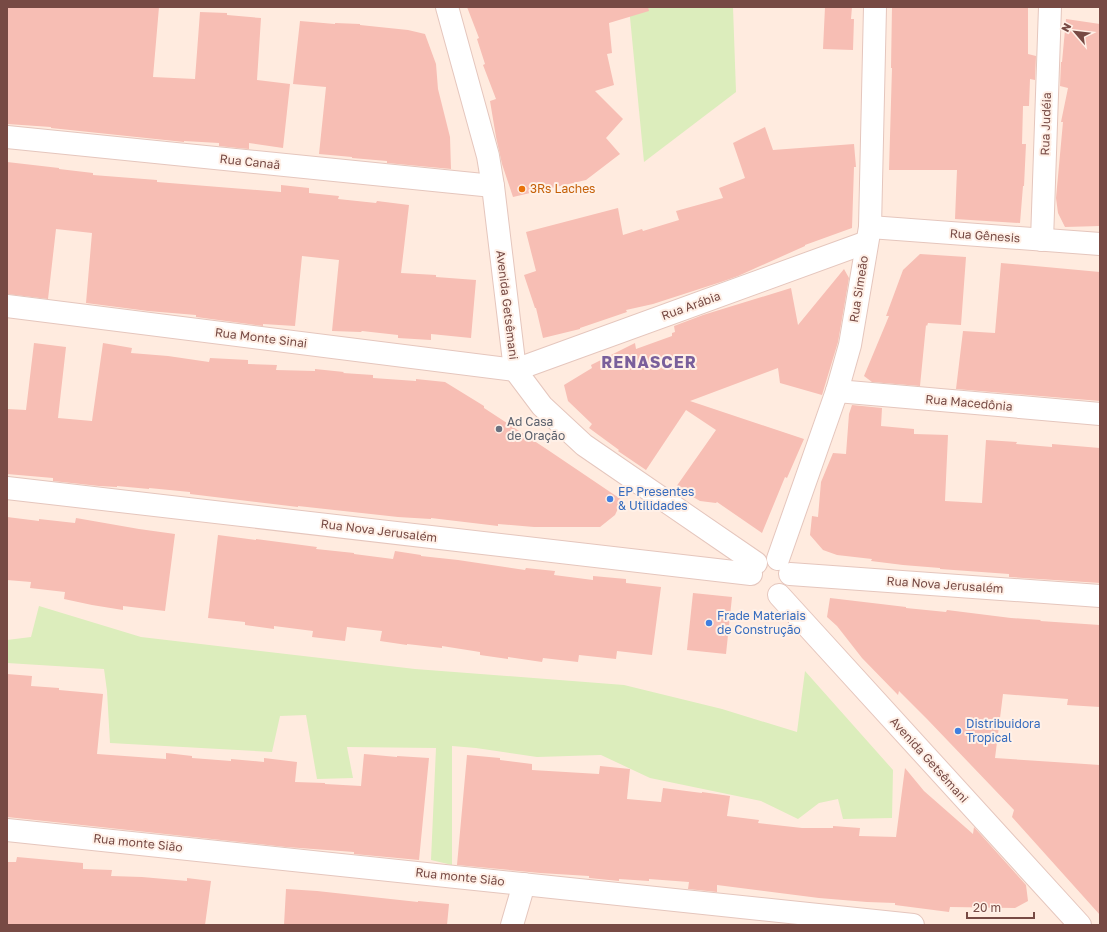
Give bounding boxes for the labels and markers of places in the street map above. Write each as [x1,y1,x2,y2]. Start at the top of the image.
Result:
place label: 3Rs Laches [530,181,595,196]
marker: 3Rs Laches [517,184,527,194]
place label: Ad Casa de Oração [507,414,565,443]
marker: Ad Casa de Oração [494,424,504,434]
place label: EP Presentes & Utilidades [618,484,694,513]
marker: EP Presentes & Utilidades [605,494,615,504]
place label: Frade Materiais de Construção [717,608,806,637]
marker: Frade Materiais de Construção [704,618,714,628]
place label: Distribuidora Tropical [966,716,1040,745]
marker: Distribuidora Tropical [953,726,963,736]

